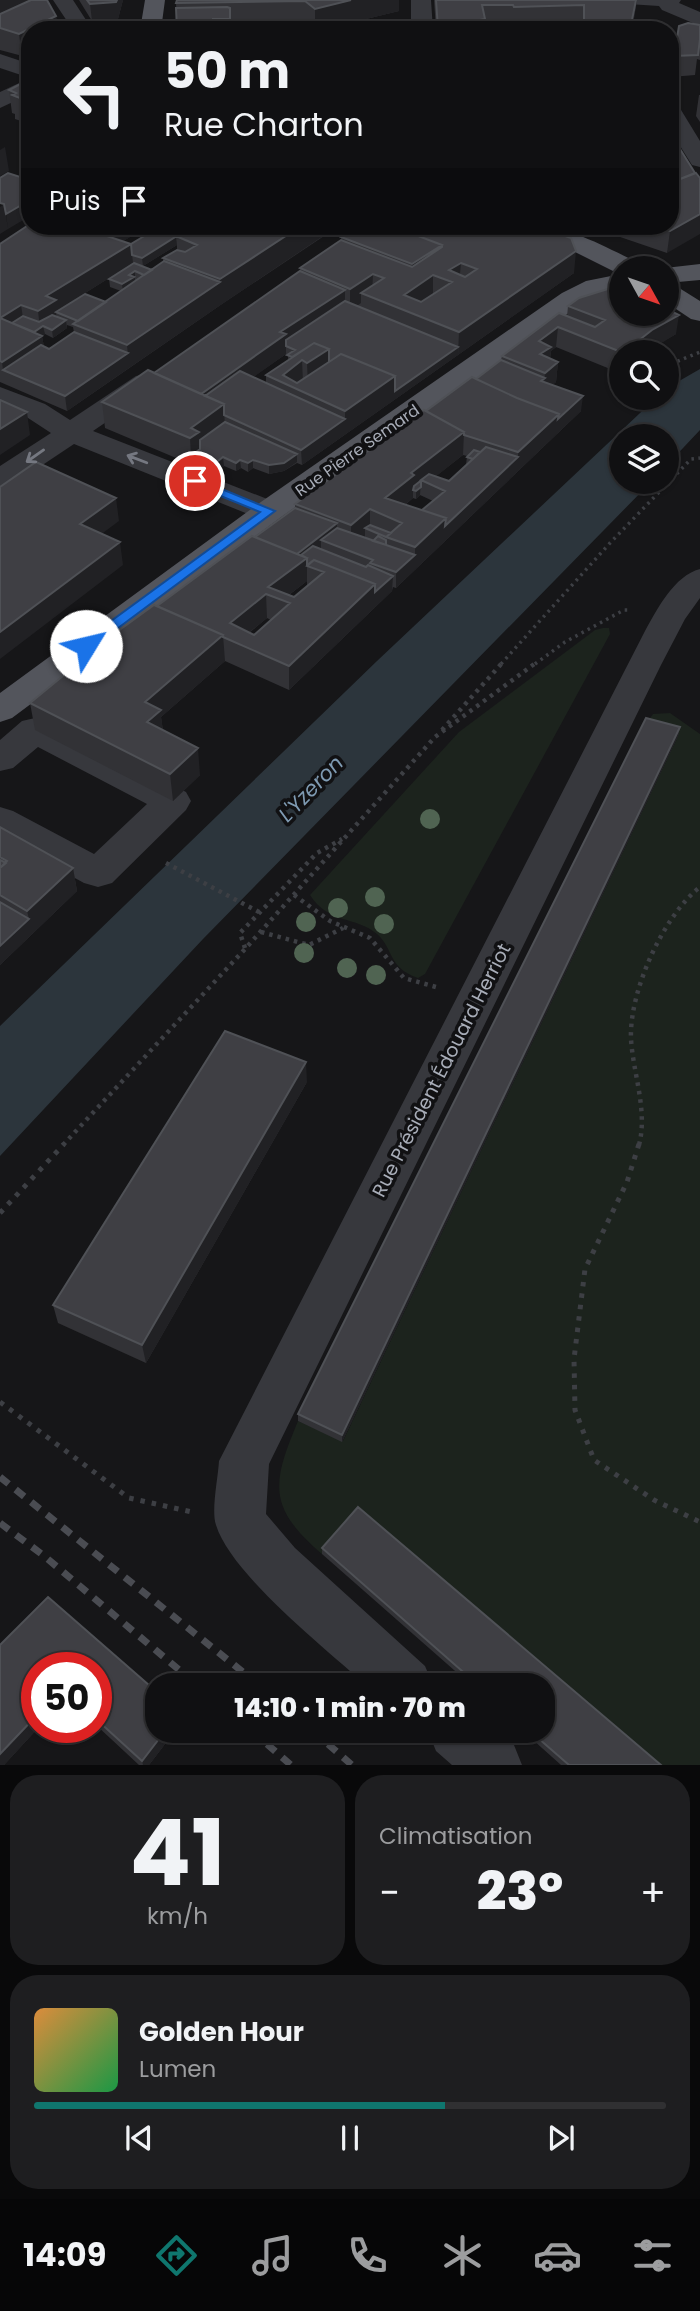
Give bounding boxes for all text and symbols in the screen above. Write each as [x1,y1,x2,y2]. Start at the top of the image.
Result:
text: 50 m [164,37,290,105]
icon: left [49,49,140,140]
text: Rue Charton [164,102,364,147]
icon: arrive [115,182,153,220]
text: Puis [49,183,101,219]
north arrow [609,256,679,326]
map controls [609,256,679,494]
button: search [609,340,679,410]
street label: Rue Pierre Semard [291,399,424,502]
button: layers [609,424,679,494]
one-way arrow [26,449,45,463]
one-way arrow [127,451,149,464]
pin [165,451,225,511]
icon: arrive [176,462,214,500]
position arrow [49,609,123,683]
water label: L'Yzeron [272,749,350,828]
street label: Rue Président Édouard Herriot [366,939,517,1202]
speed limit sign: 50 [21,1652,112,1743]
text: 14:10 · 1 min · 70 m [234,1690,466,1726]
text: 41 [130,1789,225,1917]
text: Climatisation [379,1820,532,1852]
text: 23° [477,1855,563,1928]
text: − [379,1866,400,1919]
text: + [640,1866,666,1919]
text: km/h [147,1900,208,1932]
text: Golden Hour [139,2014,304,2050]
text: Lumen [139,2053,216,2085]
icon: previous [120,2119,158,2157]
icon: pause [331,2119,369,2157]
icon: next [542,2119,580,2157]
icon: directions [152,2231,201,2280]
icon: music [248,2231,297,2280]
icon: phone [343,2231,392,2280]
icon: climate [438,2231,487,2280]
icon: car [533,2231,582,2280]
icon: filters [628,2231,677,2280]
text: 14:09 [23,2232,106,2277]

